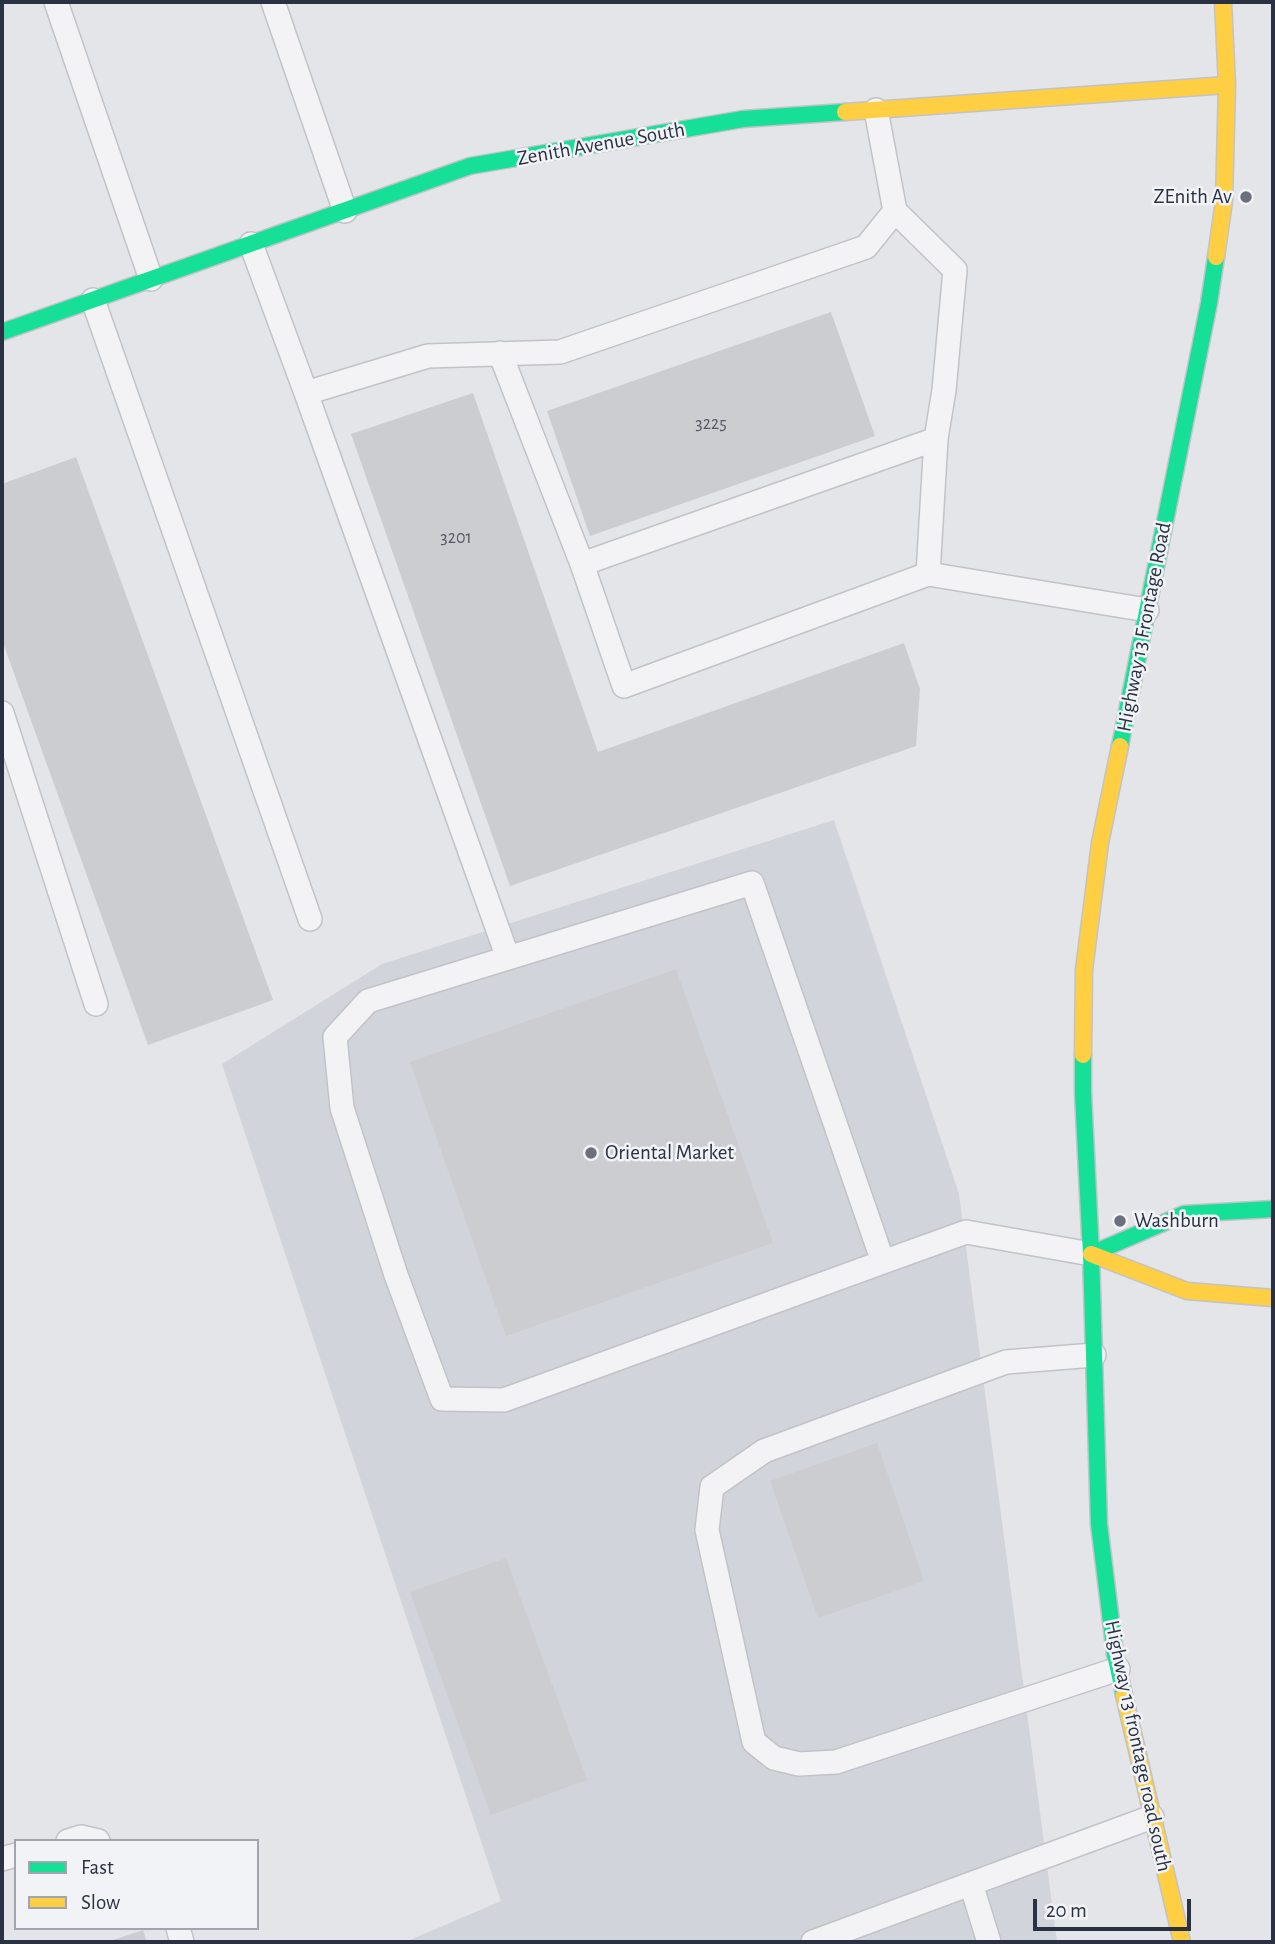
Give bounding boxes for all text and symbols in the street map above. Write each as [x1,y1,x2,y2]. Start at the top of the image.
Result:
street label: Zenith Avenue South [515,117,687,171]
place label: ZEnith Av [1153,184,1232,210]
marker: ZEnith Av [1238,189,1254,205]
house number: 3225 [695,413,727,435]
street label: Highway 13 Frontage Road [1111,520,1177,734]
house number: 3201 [440,527,472,549]
place label: Oriental Market [605,1140,734,1166]
marker: Oriental Market [583,1145,599,1161]
place label: Washburn [1134,1208,1219,1234]
marker: Washburn [1112,1213,1128,1229]
street label: Highway 13 frontage road south [1099,1618,1177,1874]
legend [14,1839,259,1930]
text: Fast [81,1857,114,1878]
scale bar [1037,1884,1194,1928]
text: Slow [81,1892,120,1913]
text: 20 m [1046,1900,1087,1921]

